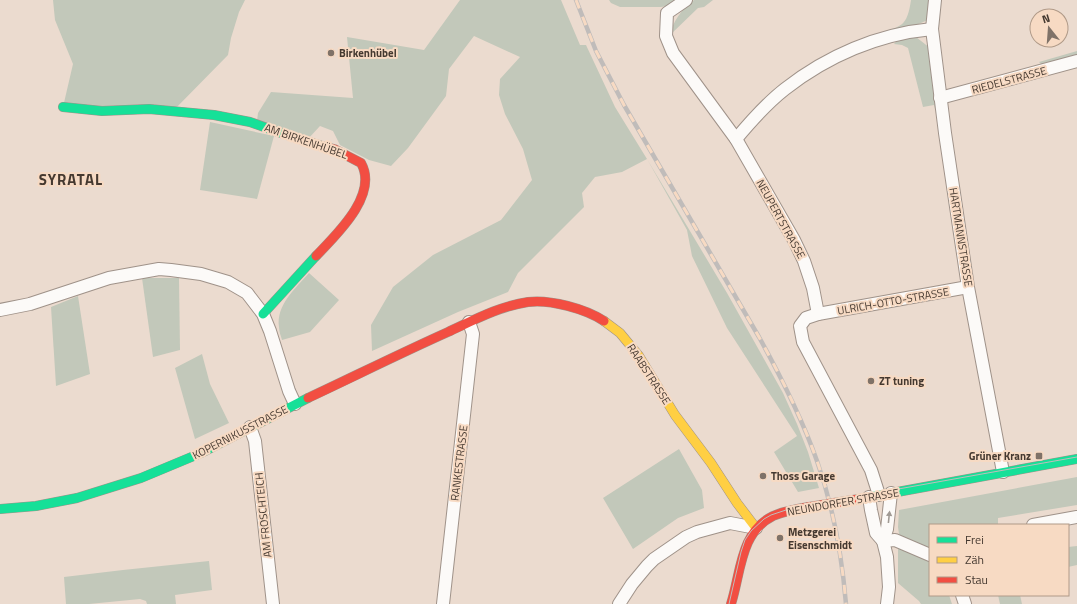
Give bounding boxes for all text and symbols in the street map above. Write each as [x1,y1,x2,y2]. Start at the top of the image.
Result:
north arrow [1029,8,1069,48]
text: N [1040,10,1052,27]
place label: Birkenhübel [339,45,397,61]
marker: Birkenhübel [326,48,336,58]
street label: RIEDELSTRASSE [970,62,1048,98]
street label: AM BIRKENHÜBEL [262,119,350,163]
district label: SYRATAL [39,168,103,191]
street label: NEUPERTSTRASSE [753,176,809,262]
street label: HARTMANNSTRASSE [945,186,977,288]
street label: ULRICH-OTTO-STRASSE [836,283,950,319]
street label: RAABSTRASSE [623,340,675,408]
place label: ZT tuning [879,373,924,389]
marker: ZT tuning [866,376,876,386]
street label: KOPERNIKUSSTRASSE [190,401,290,463]
street label: RANKESTRASSE [446,424,472,502]
place label: Grüner Kranz [969,448,1031,464]
marker: Grüner Kranz [1034,451,1044,461]
place label: Thoss Garage [771,468,835,484]
marker: Thoss Garage [758,471,768,481]
street label: AM FROSCHTEICH [251,472,275,558]
street label: NEUNDORFER STRASSE [786,484,900,520]
one-way arrow [885,511,892,523]
place label: Metzgerei Eisenschmidt [788,524,852,553]
legend [929,524,1069,596]
text: Frei [965,530,984,549]
marker: Metzgerei Eisenschmidt [775,533,785,543]
text: Zäh [965,550,984,569]
text: Stau [965,570,988,589]

